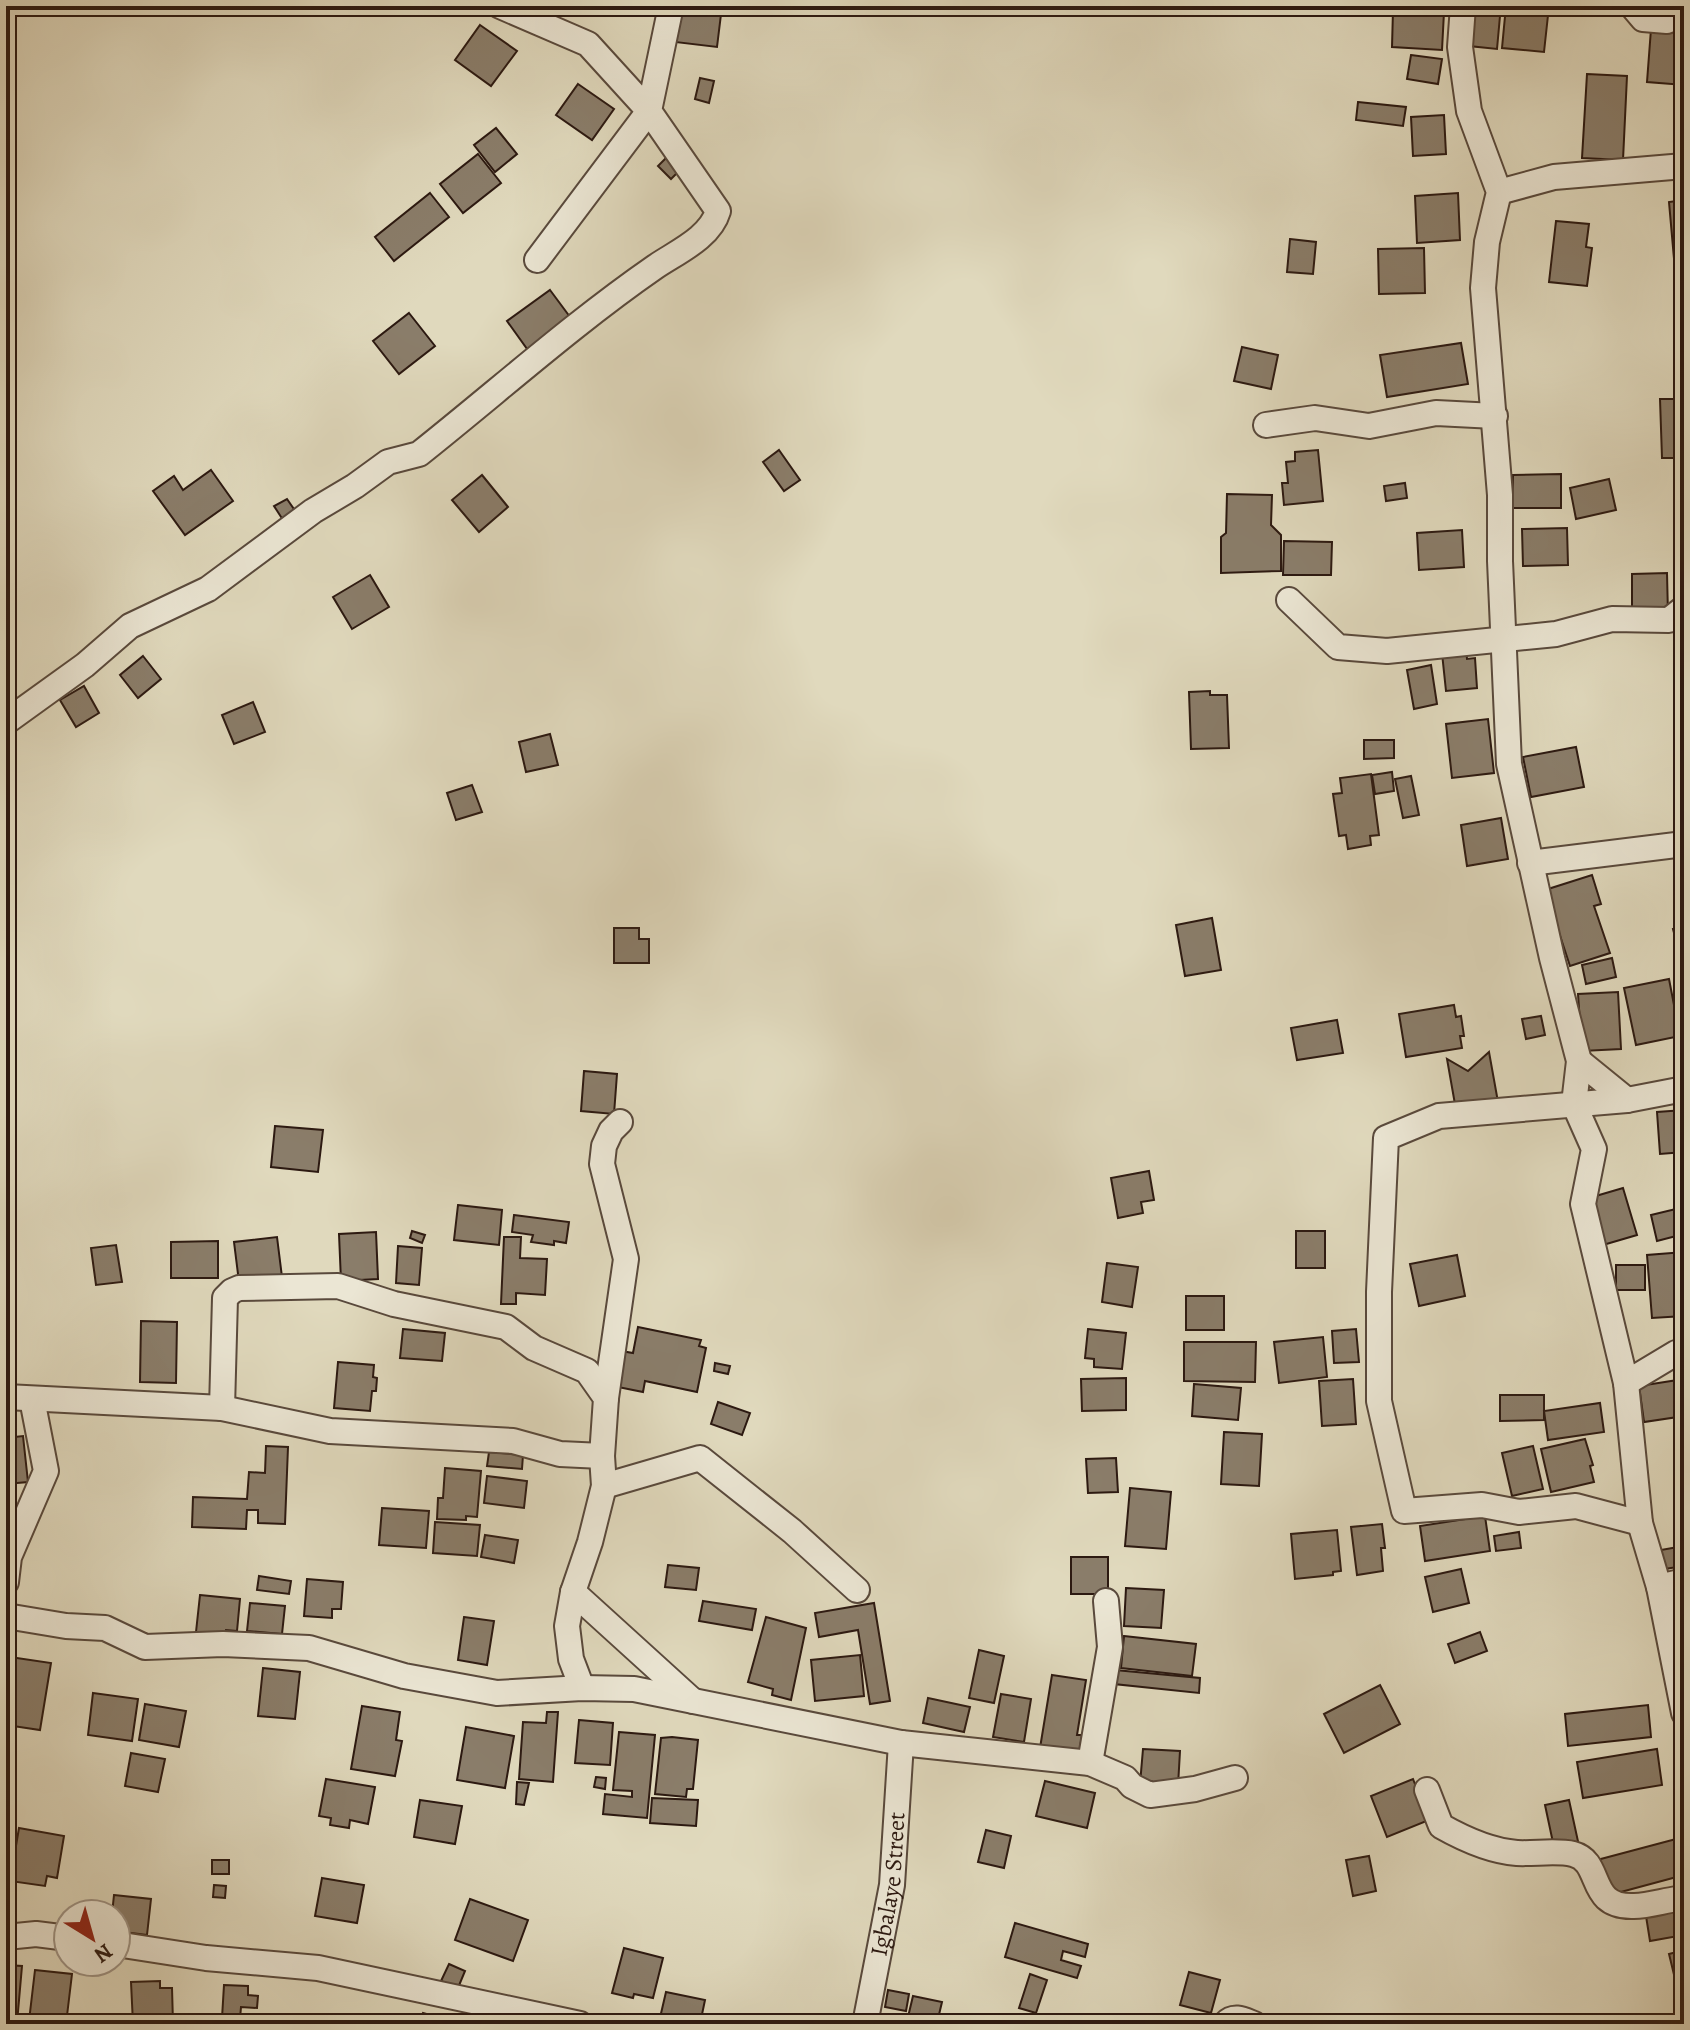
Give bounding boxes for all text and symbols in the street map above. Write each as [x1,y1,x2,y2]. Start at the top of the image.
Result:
street label: Igbalaye Street [863,1811,913,1959]
north arrow [52,1898,132,1978]
text: N [88,1936,119,1970]

